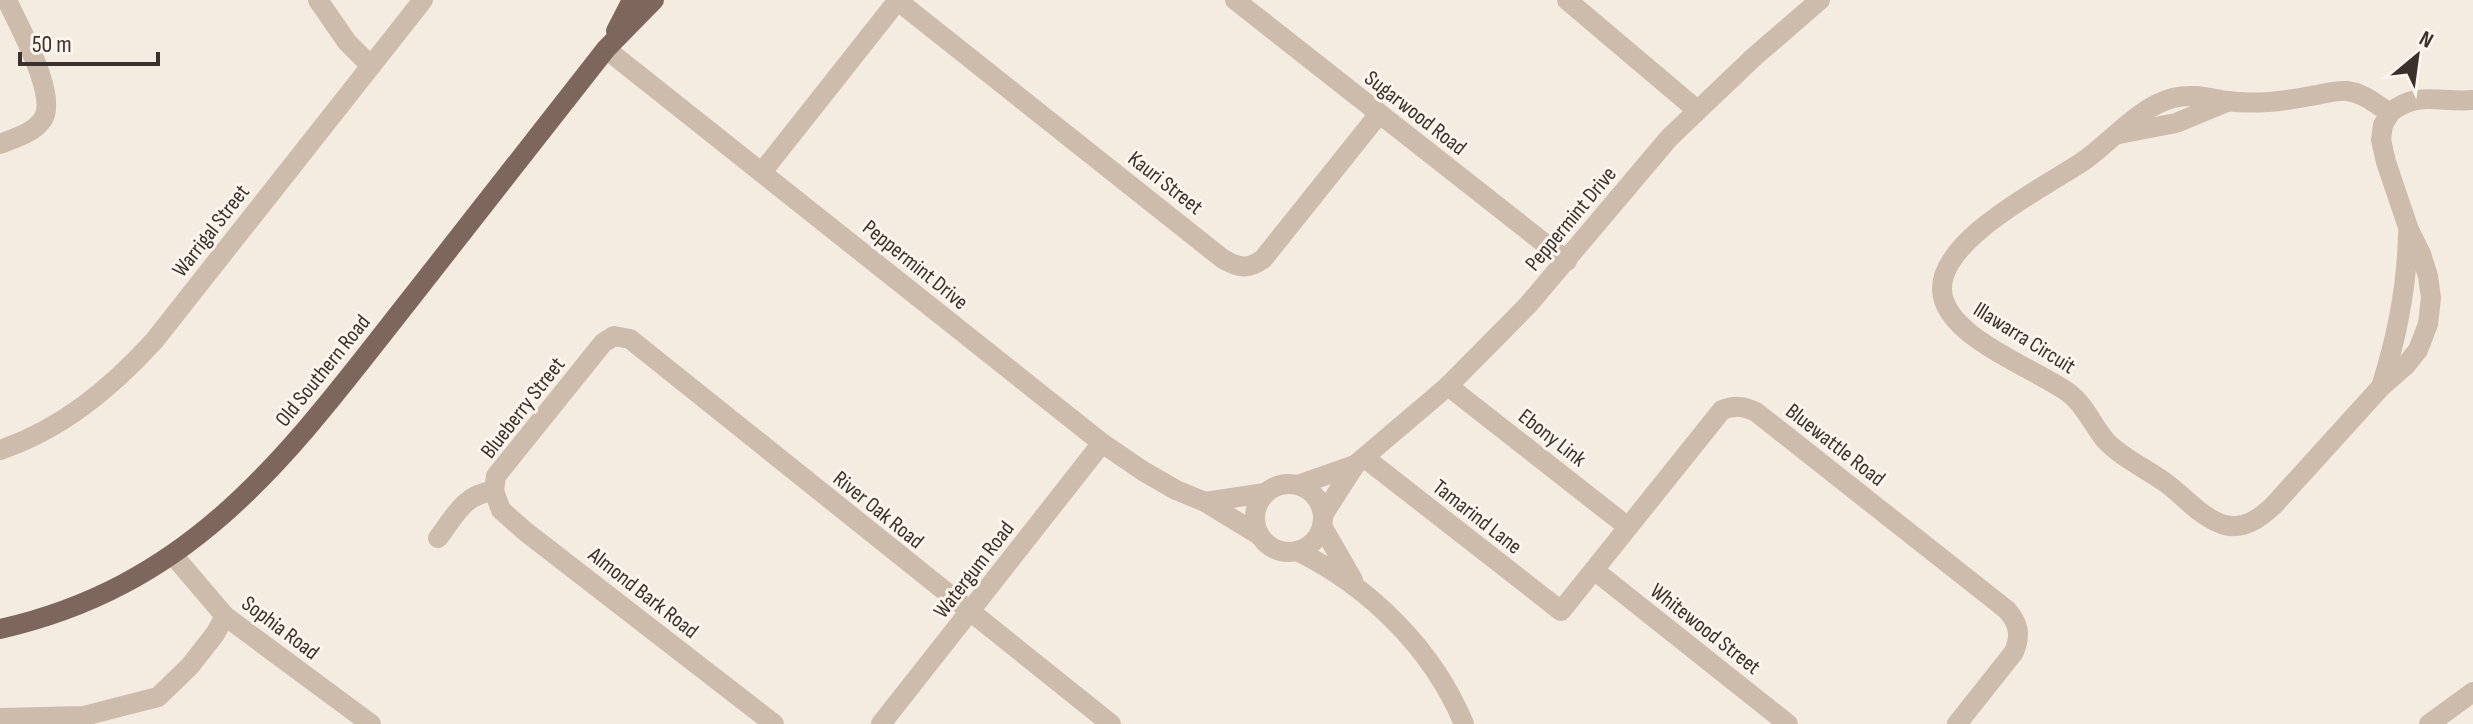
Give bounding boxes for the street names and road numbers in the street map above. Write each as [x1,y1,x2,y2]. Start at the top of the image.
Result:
street label: Sugarwood Road [1359,65,1471,161]
street label: Kauri Street [1122,146,1208,221]
street label: Peppermint Drive [1520,161,1623,277]
street label: Warrigal Street [167,179,256,283]
street label: Peppermint Drive [857,214,973,316]
street label: Illawarra Circuit [1968,296,2080,380]
street label: Old Southern Road [270,310,377,432]
street label: Blueberry Street [475,352,571,464]
street label: Bluewattle Road [1780,398,1890,492]
street label: Ebony Link [1513,403,1592,473]
street label: River Oak Road [827,465,929,555]
street label: Tamarind Lane [1427,474,1527,560]
street label: Watergum Road [928,516,1020,624]
street label: Almond Bark Road [582,541,704,645]
street label: Whitewood Street [1644,578,1766,681]
street label: Sophia Road [236,590,324,666]

